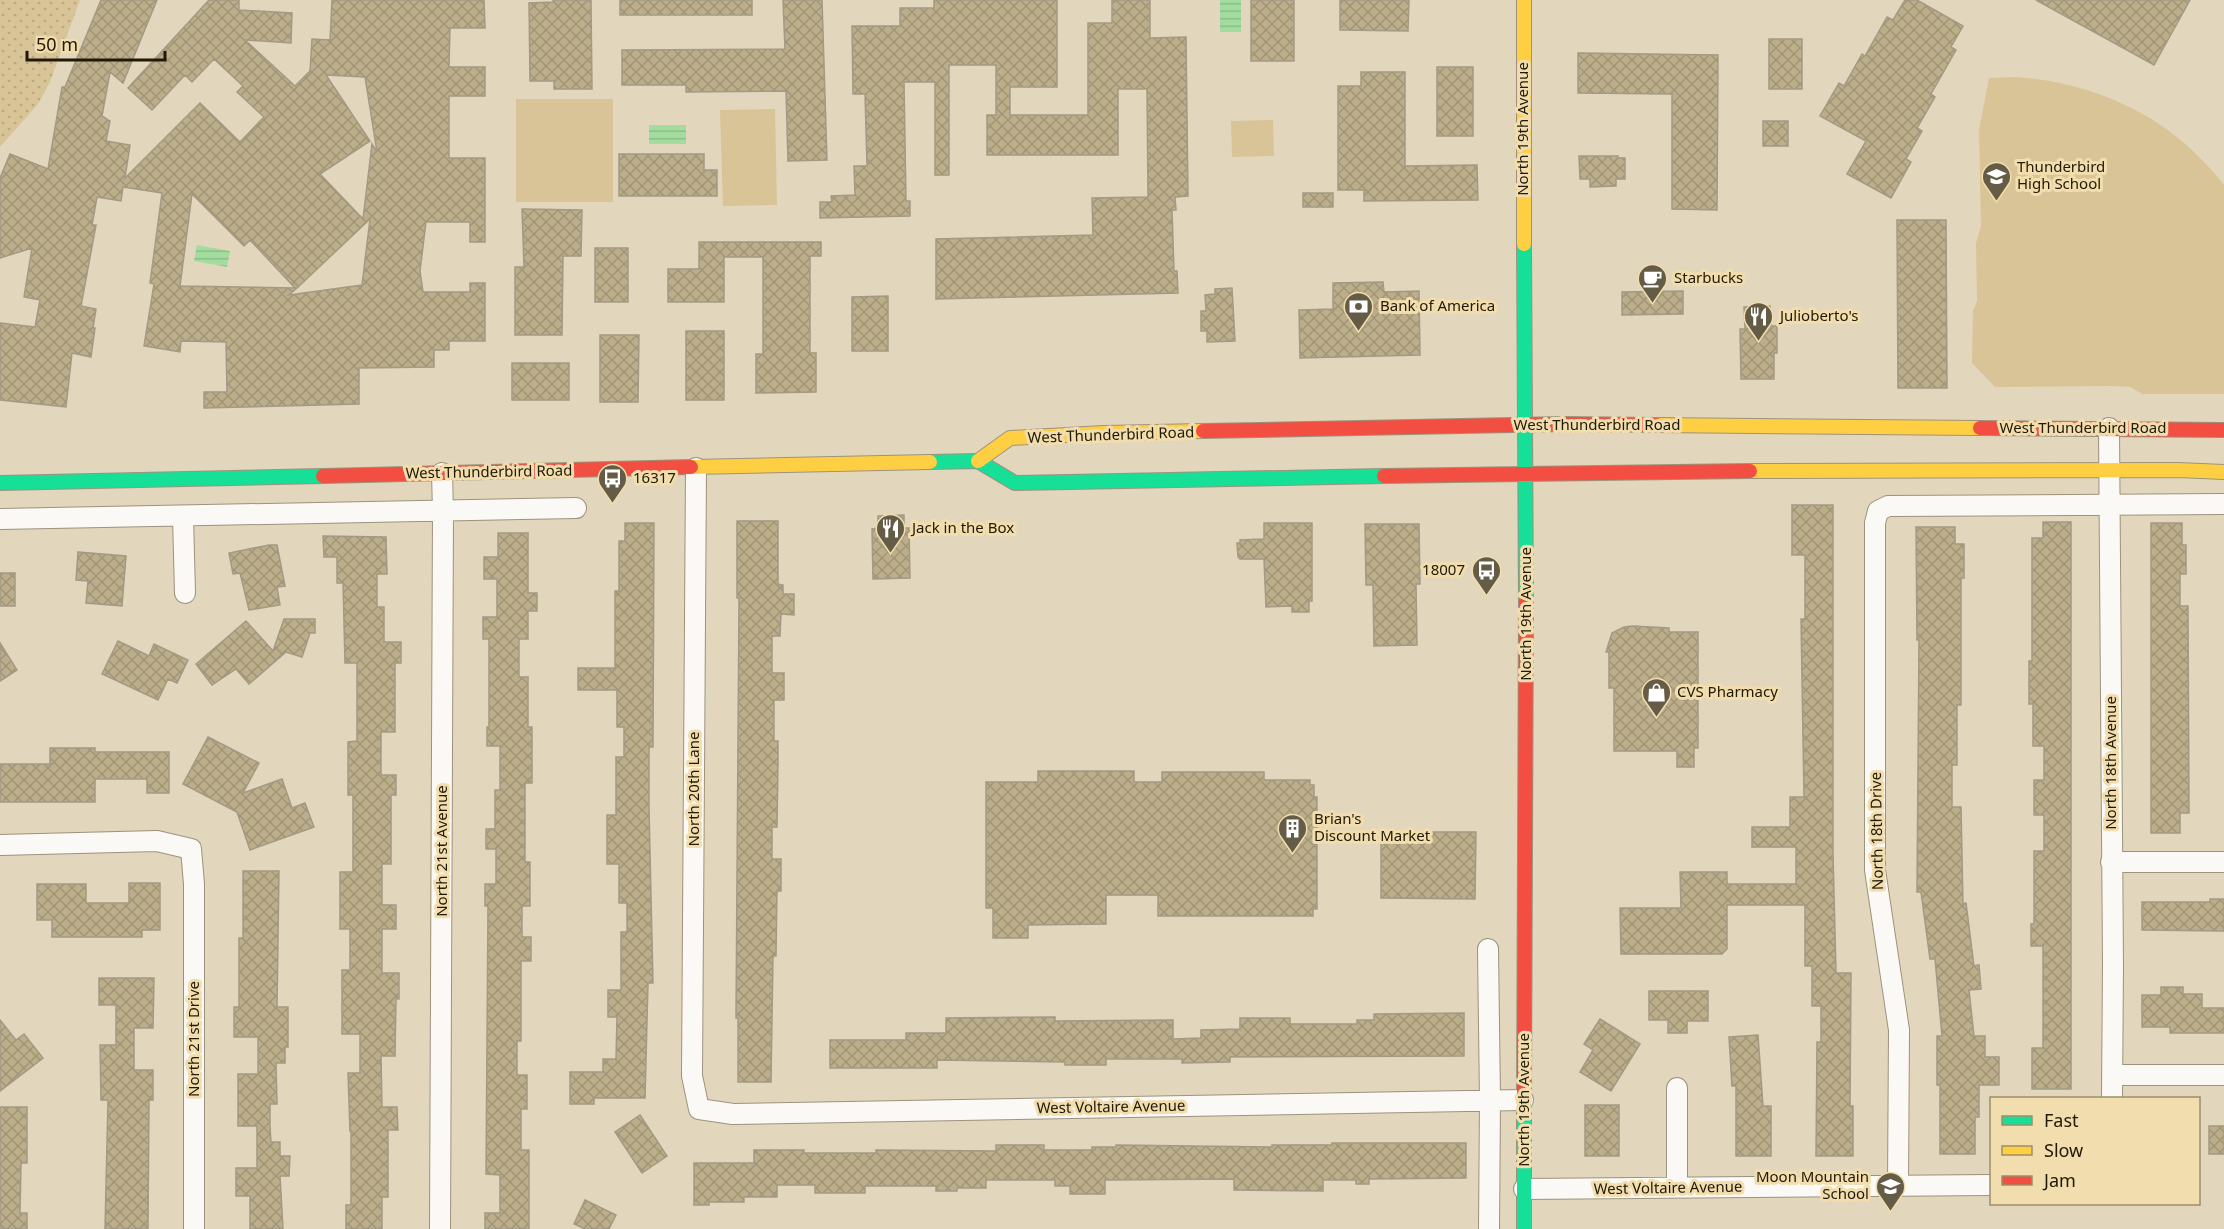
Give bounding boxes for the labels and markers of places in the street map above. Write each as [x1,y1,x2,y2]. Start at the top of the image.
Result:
place label: Thunderbird High School [2017,156,2105,193]
school or university icon: Thunderbird High School [1980,160,2012,202]
cafe icon: Starbucks [1637,262,1669,304]
place label: Starbucks [1674,267,1743,287]
bank icon: Bank of America [1343,290,1375,332]
place label: Bank of America [1380,295,1495,315]
restaurant icon: Julioberto's [1743,300,1775,342]
place label: Julioberto's [1778,305,1859,325]
bus stop icon: 16317 [596,462,628,504]
place label: 16317 [633,467,676,487]
restaurant icon: Jack in the Box [875,512,907,554]
place label: Jack in the Box [910,517,1014,537]
bus stop icon: 18007 [1470,554,1502,596]
place label: 18007 [1422,559,1465,579]
shop icon: CVS Pharmacy [1640,676,1672,718]
place label: CVS Pharmacy [1677,681,1778,701]
place label: Brian's Discount Market [1314,808,1431,845]
building icon: Brian's Discount Market [1277,812,1309,854]
place label: Moon Mountain School [1756,1166,1869,1203]
school or university icon: Moon Mountain School [1874,1170,1906,1212]

